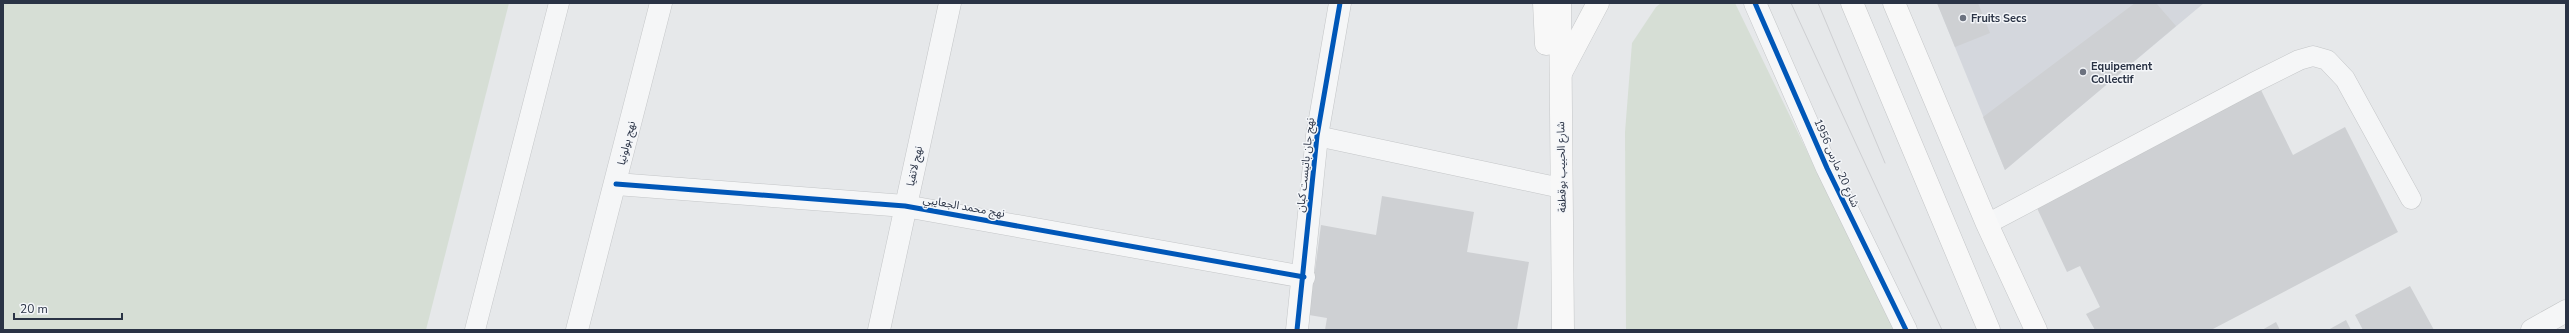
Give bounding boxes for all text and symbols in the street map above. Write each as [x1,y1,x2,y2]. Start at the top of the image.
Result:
place label: Fruits Secs [1971,11,2027,26]
marker: Fruits Secs [1958,13,1968,23]
place label: Equipement Collectif [2091,59,2153,87]
marker: Equipement Collectif [2078,67,2088,77]
street label: نهج جان باتيست كبان [1293,117,1318,213]
street label: شارع 20 مارس 1956 [1810,117,1863,210]
street label: نهج بولونيا [614,119,639,167]
street label: شارع الحبيب بوقطفة [1553,121,1570,213]
street label: نهج لاتفيا [903,144,926,188]
street label: نهج محمد الجعايبي [922,192,1006,223]
scale bar [14,295,122,321]
text: 20 m [20,301,48,317]

